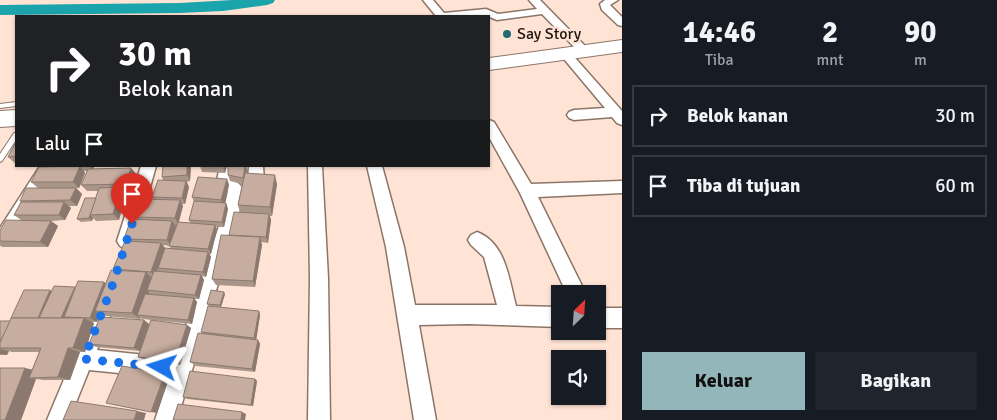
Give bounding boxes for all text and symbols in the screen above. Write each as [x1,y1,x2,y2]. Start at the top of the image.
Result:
text: 14:46 [682,14,756,51]
text: 2 [822,14,838,51]
text: 90 [904,14,937,51]
place label: Say Story [517,24,582,44]
marker: Say Story [501,28,513,40]
text: 30 m [118,32,192,75]
icon: right [35,35,100,100]
text: Tiba [705,50,734,70]
text: mnt [817,50,844,70]
text: m [914,50,927,70]
text: Belok kanan [118,75,233,102]
icon: right [644,102,672,130]
text: Belok kanan [687,104,788,128]
text: 30 m [935,104,975,128]
icon: arrive [80,130,108,158]
text: Lalu [35,132,70,156]
icon: arrive [644,172,672,200]
pin [111,173,153,224]
text: Tiba di tujuan [687,174,800,198]
text: 60 m [935,174,975,198]
icon: arrive [118,180,146,208]
north arrow [551,285,606,340]
map controls [551,285,606,405]
position arrow [135,340,187,392]
button: sound [551,350,606,405]
button: Keluar [642,352,805,410]
button: Bagikan [815,352,977,410]

